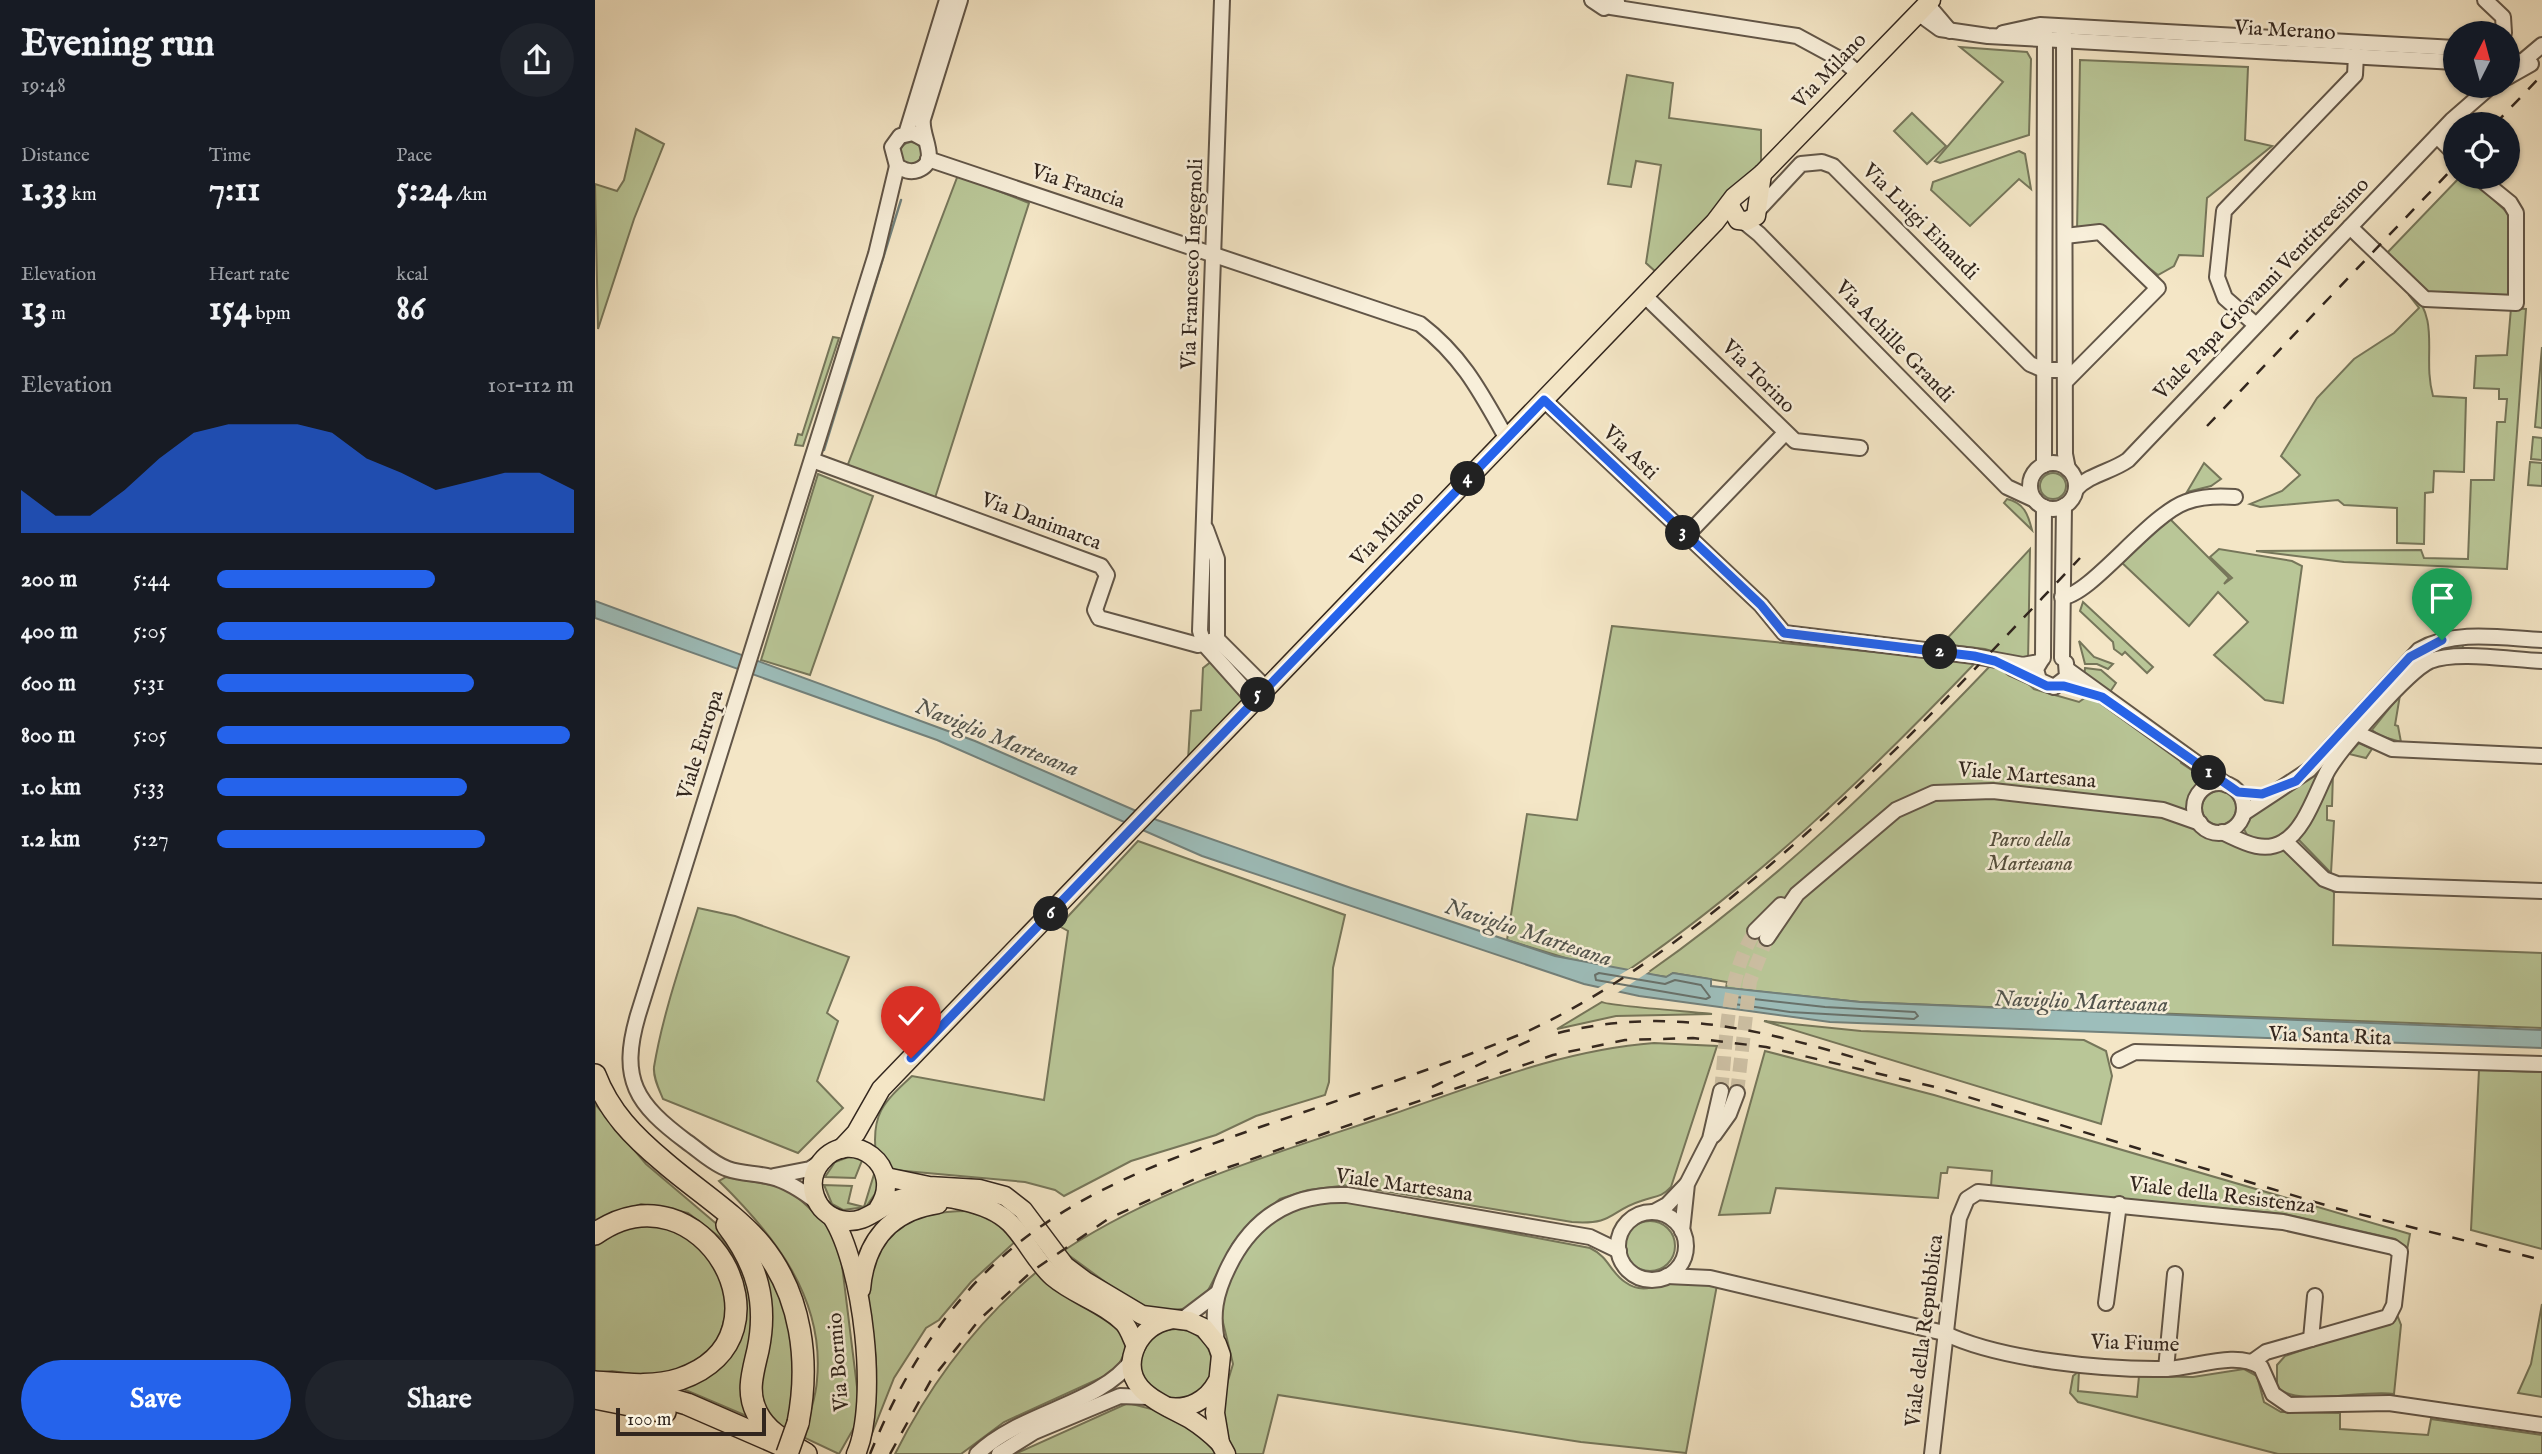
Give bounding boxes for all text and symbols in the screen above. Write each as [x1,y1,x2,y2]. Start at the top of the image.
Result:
street label: Via Merano [2233,15,2336,47]
text: Evening run [21,21,215,69]
north arrow [2443,21,2520,98]
map controls [2443,21,2520,189]
button: share [500,23,574,97]
street label: Via Milano [1786,27,1873,116]
text: 19:48 [21,71,66,100]
button: locate [2443,112,2520,189]
text: Distance [21,144,90,168]
text: Time [209,144,251,168]
text: Pace [396,144,432,168]
street label: Via Luigi Einaudi [1855,157,1984,286]
street label: Via Francia [1026,158,1129,216]
street label: Via Francesco Ingegnoli [1176,158,1210,371]
text: 1.33 [21,168,68,213]
text: 7:11 [209,168,260,213]
text: 5:24 [396,168,452,213]
street label: Viale Papa Giovanni Ventitreesimo [2148,172,2376,407]
text: km [68,183,97,207]
text: /km [452,183,487,207]
text: Elevation [21,263,96,287]
text: Heart rate [209,263,290,287]
text: kcal [396,263,428,287]
street label: Via Achille Grandi [1828,274,1959,409]
text: 13 [21,287,47,332]
text: 154 [209,287,251,332]
text: 86 [396,287,425,332]
text: m [47,302,66,326]
text: bpm [251,302,291,326]
street label: Via Torino [1715,334,1801,420]
text: Elevation [21,371,112,400]
text: 101–112 m [487,371,574,400]
street label: Via Asti [1596,419,1664,486]
pin: 4 [1451,462,1485,496]
text: 4 [1463,466,1472,490]
street label: Via Milano [1344,485,1431,574]
street label: Via Danimarca [976,486,1106,558]
pin: 3 [1665,516,1701,550]
text: 3 [1679,520,1686,544]
text: 200 m [21,565,77,594]
text: 5:44 [133,565,170,594]
pin [2412,568,2472,640]
icon: arrive [2423,579,2461,617]
text: 400 m [21,617,78,646]
text: 5:05 [133,617,167,646]
pin: 2 [1923,634,1957,670]
text: 2 [1935,639,1944,663]
text: 600 m [21,669,76,698]
text: 5:31 [133,669,165,698]
pin: 5 [1241,678,1275,712]
text: 5 [1254,682,1261,706]
street label: Viale Europa [671,686,731,804]
water label: Naviglio Martesana [910,692,1083,785]
text: 800 m [21,721,75,750]
text: 5:05 [133,721,167,750]
street label: Viale Martesana [1956,756,2098,796]
pin: 1 [2191,756,2227,790]
text: 1 [2205,760,2212,784]
text: 1.0 km [21,773,81,802]
text: 5:33 [133,773,165,802]
text: 1.2 km [21,825,80,854]
text: 5:27 [133,825,169,854]
park label: Parco della Martesana [1987,827,2073,878]
water label: Naviglio Martesana [1440,892,1615,975]
pin: 6 [1033,897,1069,932]
text: 6 [1046,901,1055,925]
water label: Naviglio Martesana [1993,984,2169,1021]
pin [881,986,941,1058]
icon: check [892,997,930,1035]
street label: Via Santa Rita [2267,1021,2393,1053]
street label: Viale Martesana [1333,1163,1475,1209]
street label: Viale della Resistenza [2127,1171,2317,1221]
street label: Viale della Repubblica [1900,1232,1950,1430]
street label: Via Bormio [822,1312,856,1413]
street label: Via Fiume [2089,1329,2180,1359]
button: Save [21,1360,291,1440]
button: Share [305,1360,574,1440]
scale bar [616,1405,767,1437]
text: 100 m [627,1408,671,1432]

